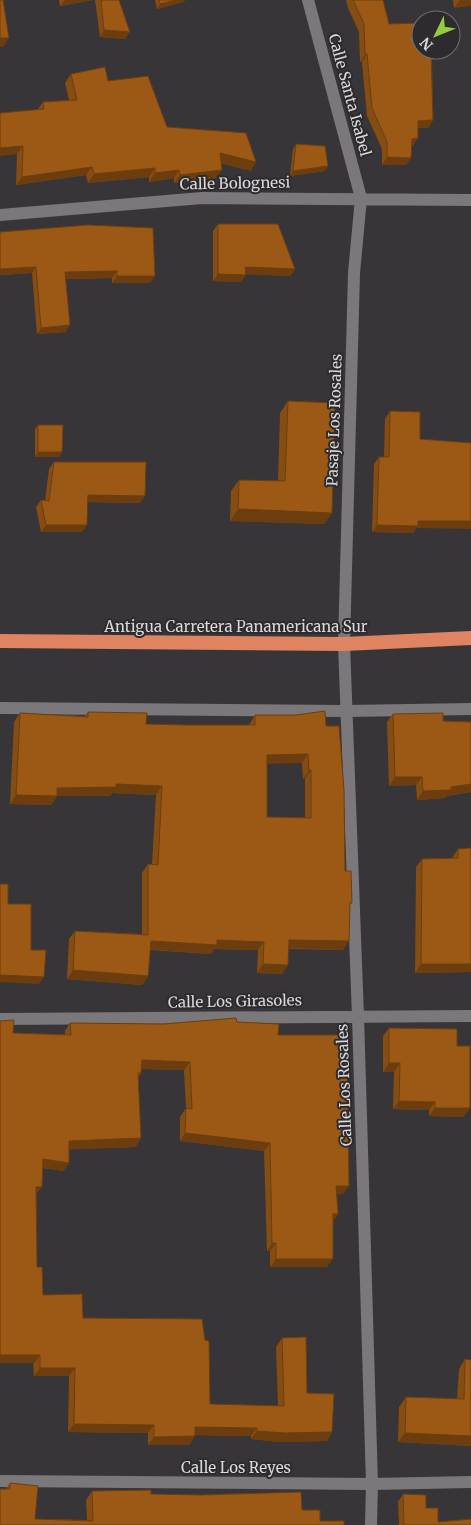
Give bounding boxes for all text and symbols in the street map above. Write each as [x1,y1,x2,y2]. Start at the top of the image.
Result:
north arrow [411,10,461,60]
street label: Calle Santa Isabel [325,32,376,159]
text: N [416,34,437,54]
street label: Calle Bolognesi [180,173,291,193]
street label: Pasaje Los Rosales [322,353,346,487]
street label: Antigua Carretera Panamericana Sur [103,617,368,636]
street label: Calle Los Girasoles [168,990,302,1012]
street label: Calle Los Rosales [332,1023,356,1147]
street label: Calle Los Reyes [181,1458,291,1477]

